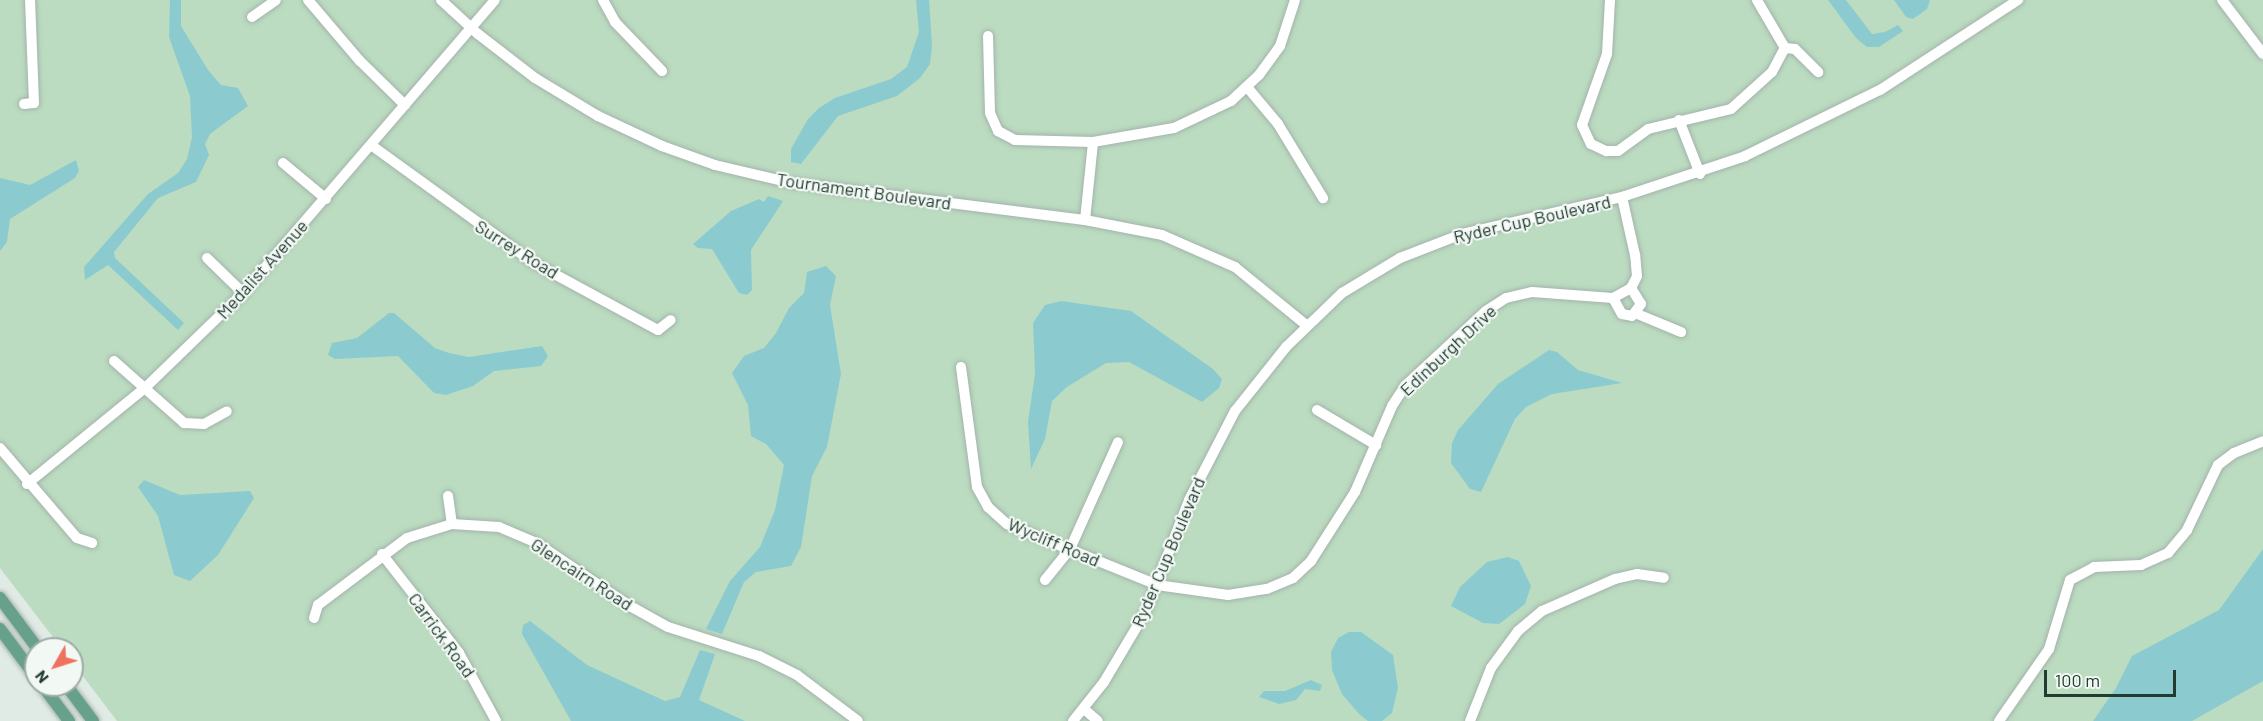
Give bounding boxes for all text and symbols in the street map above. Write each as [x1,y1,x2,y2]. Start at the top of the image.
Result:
street label: Tournament Boulevard [775,168,953,214]
street label: Ryder Cup Boulevard [1451,190,1613,248]
street label: Medalist Avenue [212,215,312,323]
street label: Surrey Road [471,215,563,283]
street label: Edinburgh Drive [1395,300,1501,400]
street label: Ryder Cup Boulevard [1127,474,1209,630]
street label: Wycliff Road [1005,513,1103,571]
street label: Glencairn Road [527,533,637,615]
street label: Carrick Road [404,588,480,682]
north arrow [24,637,84,697]
scale bar [2047,658,2179,696]
text: N [30,667,52,688]
text: 100 m [2055,669,2100,691]

